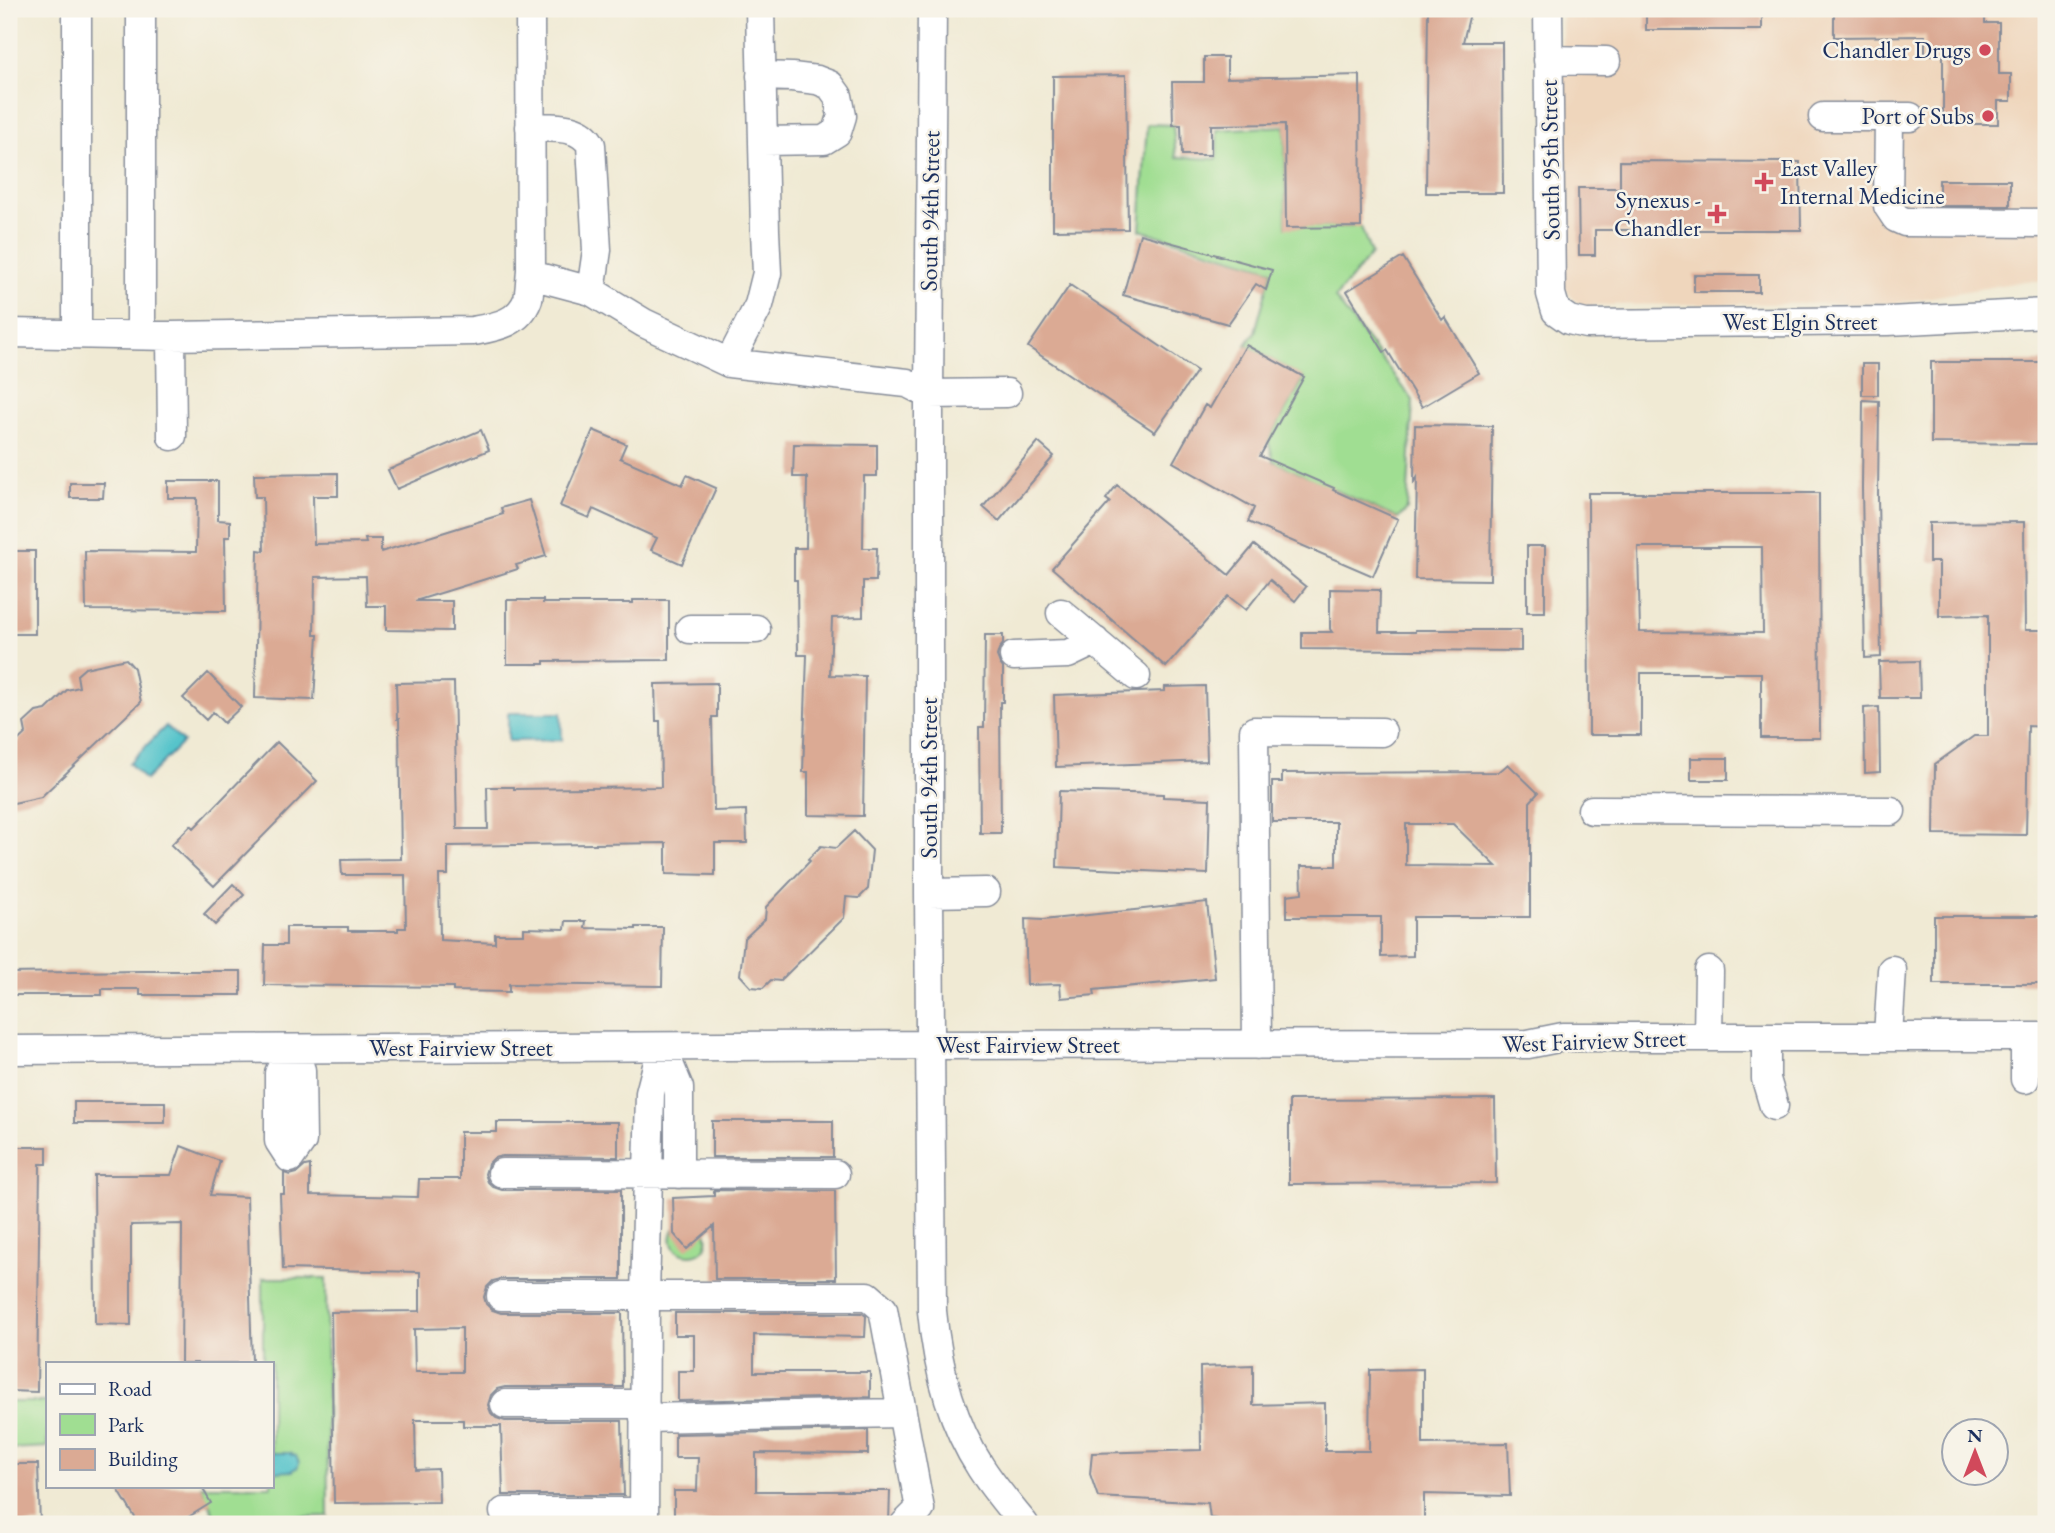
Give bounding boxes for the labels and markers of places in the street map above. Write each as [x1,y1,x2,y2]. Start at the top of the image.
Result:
place label: Chandler Drugs [1822,34,1971,65]
marker: Chandler Drugs [1977,42,1993,58]
place label: Port of Subs [1861,100,1974,131]
marker: Port of Subs [1980,108,1996,124]
place label: East Valley Internal Medicine [1780,152,1945,211]
marker: East Valley Internal Medicine [1754,172,1774,192]
place label: Synexus - Chandler [1614,184,1701,243]
marker: Synexus - Chandler [1707,204,1727,224]

